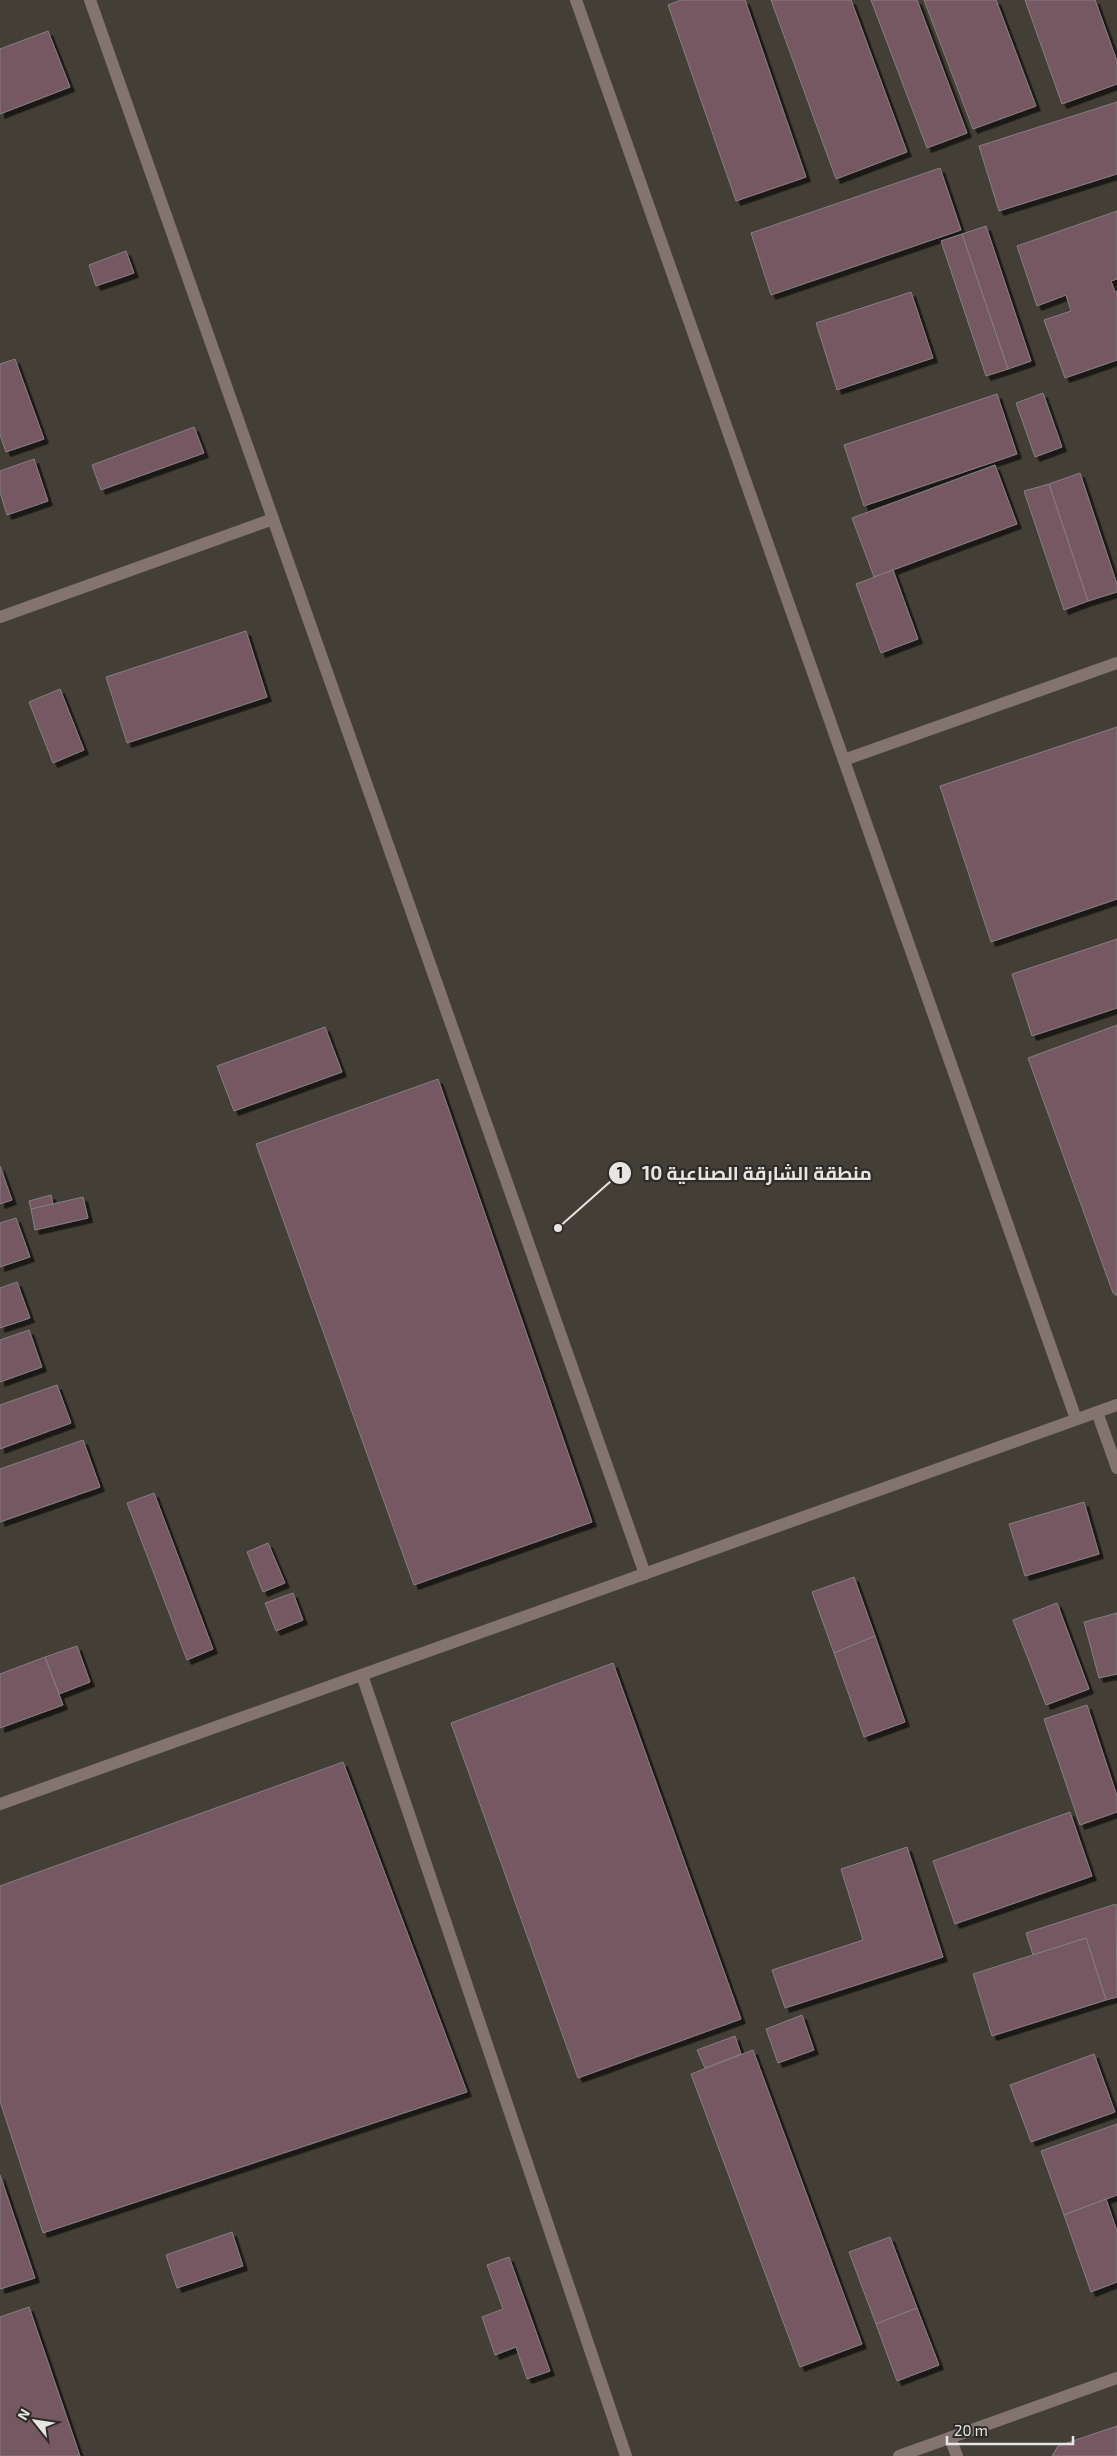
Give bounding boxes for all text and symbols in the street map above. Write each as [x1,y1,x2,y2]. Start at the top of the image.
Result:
callout: منطقة الشارقة الصناعية 10 [607,1156,882,1190]
text: منطقة الشارقة الصناعية 10 [642,1161,872,1185]
text: 1 [617,1163,623,1181]
north arrow [10,2396,60,2446]
text: N [13,2406,33,2423]
scale bar [947,2414,1073,2446]
text: 20 m [954,2421,988,2439]

